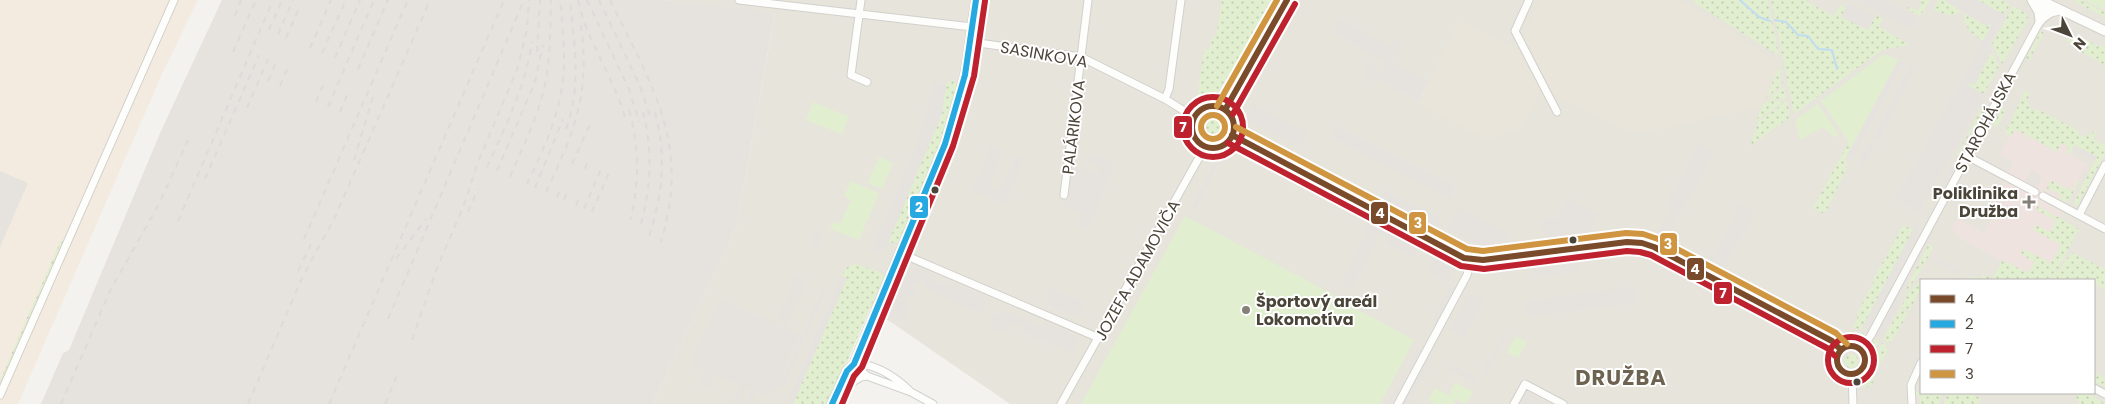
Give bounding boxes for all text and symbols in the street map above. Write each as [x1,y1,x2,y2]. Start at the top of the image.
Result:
north arrow [2045,10,2095,60]
text: N [2069,33,2091,54]
street label: SASINKOVA [998,35,1090,74]
street label: STAROHÁJSKA [1949,68,2022,177]
street label: PALÁRIKOVA [1056,78,1091,176]
line badge: 7 [1173,115,1193,139]
text: 7 [1179,117,1187,137]
place label: Poliklinika Družba [1933,182,2018,223]
unlabelled marker [930,185,940,195]
line badge: 2 [909,195,929,219]
street label: JOZEFA ADAMOVIČA [1089,195,1186,345]
marker: Poliklinika Družba [2022,195,2036,209]
text: 2 [915,197,923,217]
line badge: 4 [1370,201,1389,225]
text: 4 [1375,203,1385,223]
line badge: 3 [1408,211,1427,235]
text: 3 [1414,213,1422,233]
line badge: 3 [1659,232,1678,256]
text: 3 [1664,234,1672,254]
unlabelled marker [1568,235,1578,245]
line badge: 4 [1686,257,1705,281]
text: 4 [1690,259,1700,279]
legend [1920,279,2095,394]
line badge: 7 [1713,281,1733,305]
text: 7 [1719,283,1727,303]
text: 4 [1965,288,1974,309]
place label: Športový areál Lokomotíva [1256,290,1377,331]
marker: Športový areál Lokomotíva [1240,304,1252,316]
text: 2 [1965,313,1974,334]
text: 7 [1965,338,1973,359]
district label: DRUŽBA [1575,363,1667,392]
text: 3 [1965,363,1974,384]
unlabelled marker [1852,377,1862,387]

